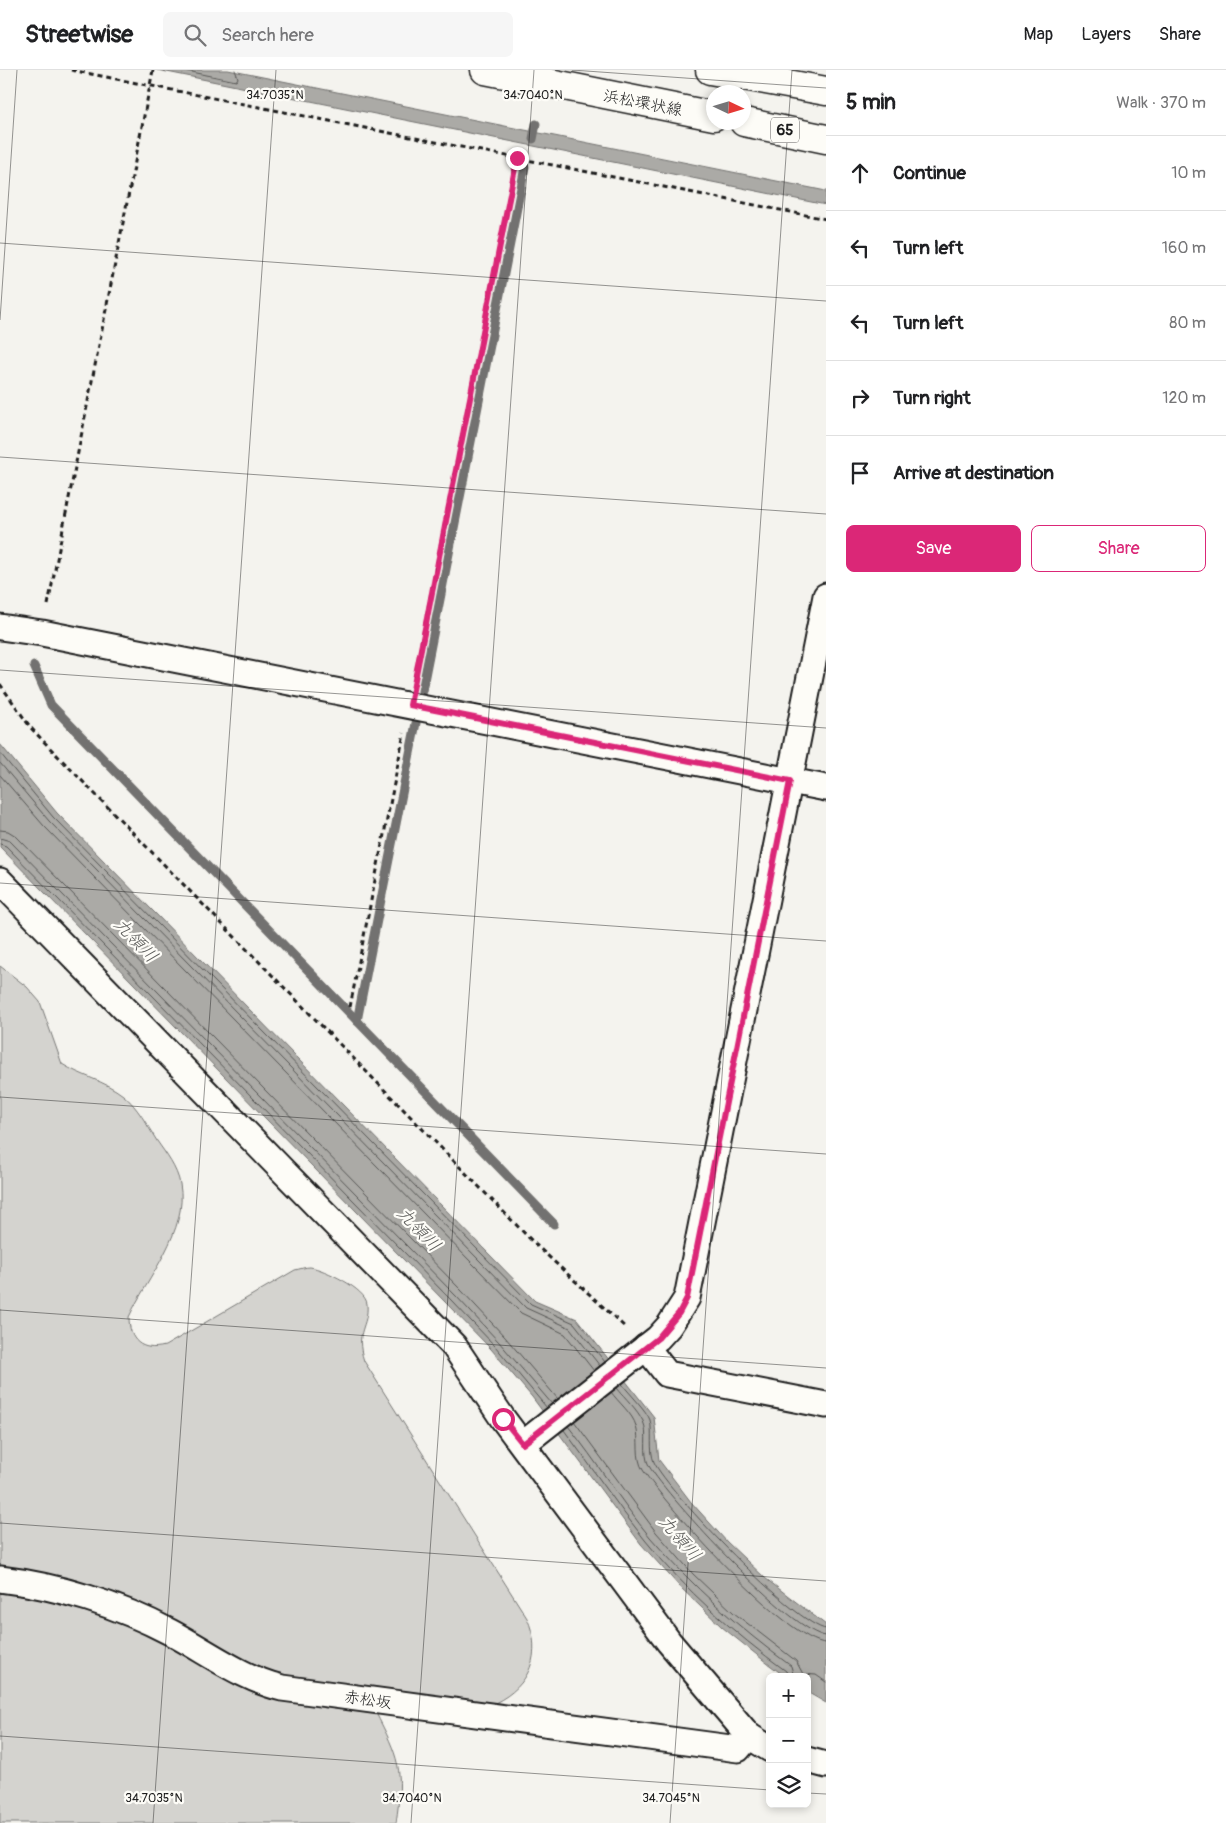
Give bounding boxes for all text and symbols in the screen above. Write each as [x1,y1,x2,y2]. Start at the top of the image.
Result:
search box [163,12,513,57]
text: Streetwise [25,20,133,49]
icon: search [181,21,209,49]
text: Search here [221,23,314,47]
text: Map [1024,23,1053,46]
text: Layers [1081,23,1131,46]
text: Share [1159,23,1201,46]
north arrow [706,85,751,130]
street label: 浜松環状線 [602,86,684,120]
text: 34.7035°N [246,88,304,103]
text: 34.7040°N [503,88,563,103]
text: 5 min [846,89,896,116]
text: Walk · 370 m [1116,93,1206,113]
road number: 65 [771,118,799,142]
route end [506,147,529,170]
icon: ahead [846,159,874,187]
text: Continue [893,161,966,185]
text: 10 m [1171,163,1206,183]
icon: left [846,234,874,262]
text: Turn left [893,236,963,260]
text: 160 m [1162,238,1206,258]
icon: left [846,309,874,337]
text: Turn left [893,311,963,335]
text: 80 m [1169,313,1206,333]
icon: right [846,384,874,412]
text: Turn right [893,386,971,410]
text: 120 m [1162,388,1206,408]
icon: arrive [846,459,874,487]
text: Arrive at destination [893,461,1054,485]
button: Save [846,525,1021,572]
button: Share [1031,525,1206,572]
water label: 九領川 [109,913,163,968]
water label: 九領川 [392,1202,446,1257]
route start [492,1408,515,1431]
water label: 九領川 [653,1510,706,1566]
map controls [766,1673,811,1808]
button: + [766,1673,811,1718]
street label: 赤松坂 [343,1687,393,1713]
button: − [766,1718,811,1763]
button: layers [766,1763,811,1808]
text: 34.7035°N [125,1791,183,1806]
text: 34.7040°N [382,1791,442,1806]
text: 34.7045°N [642,1791,700,1806]

